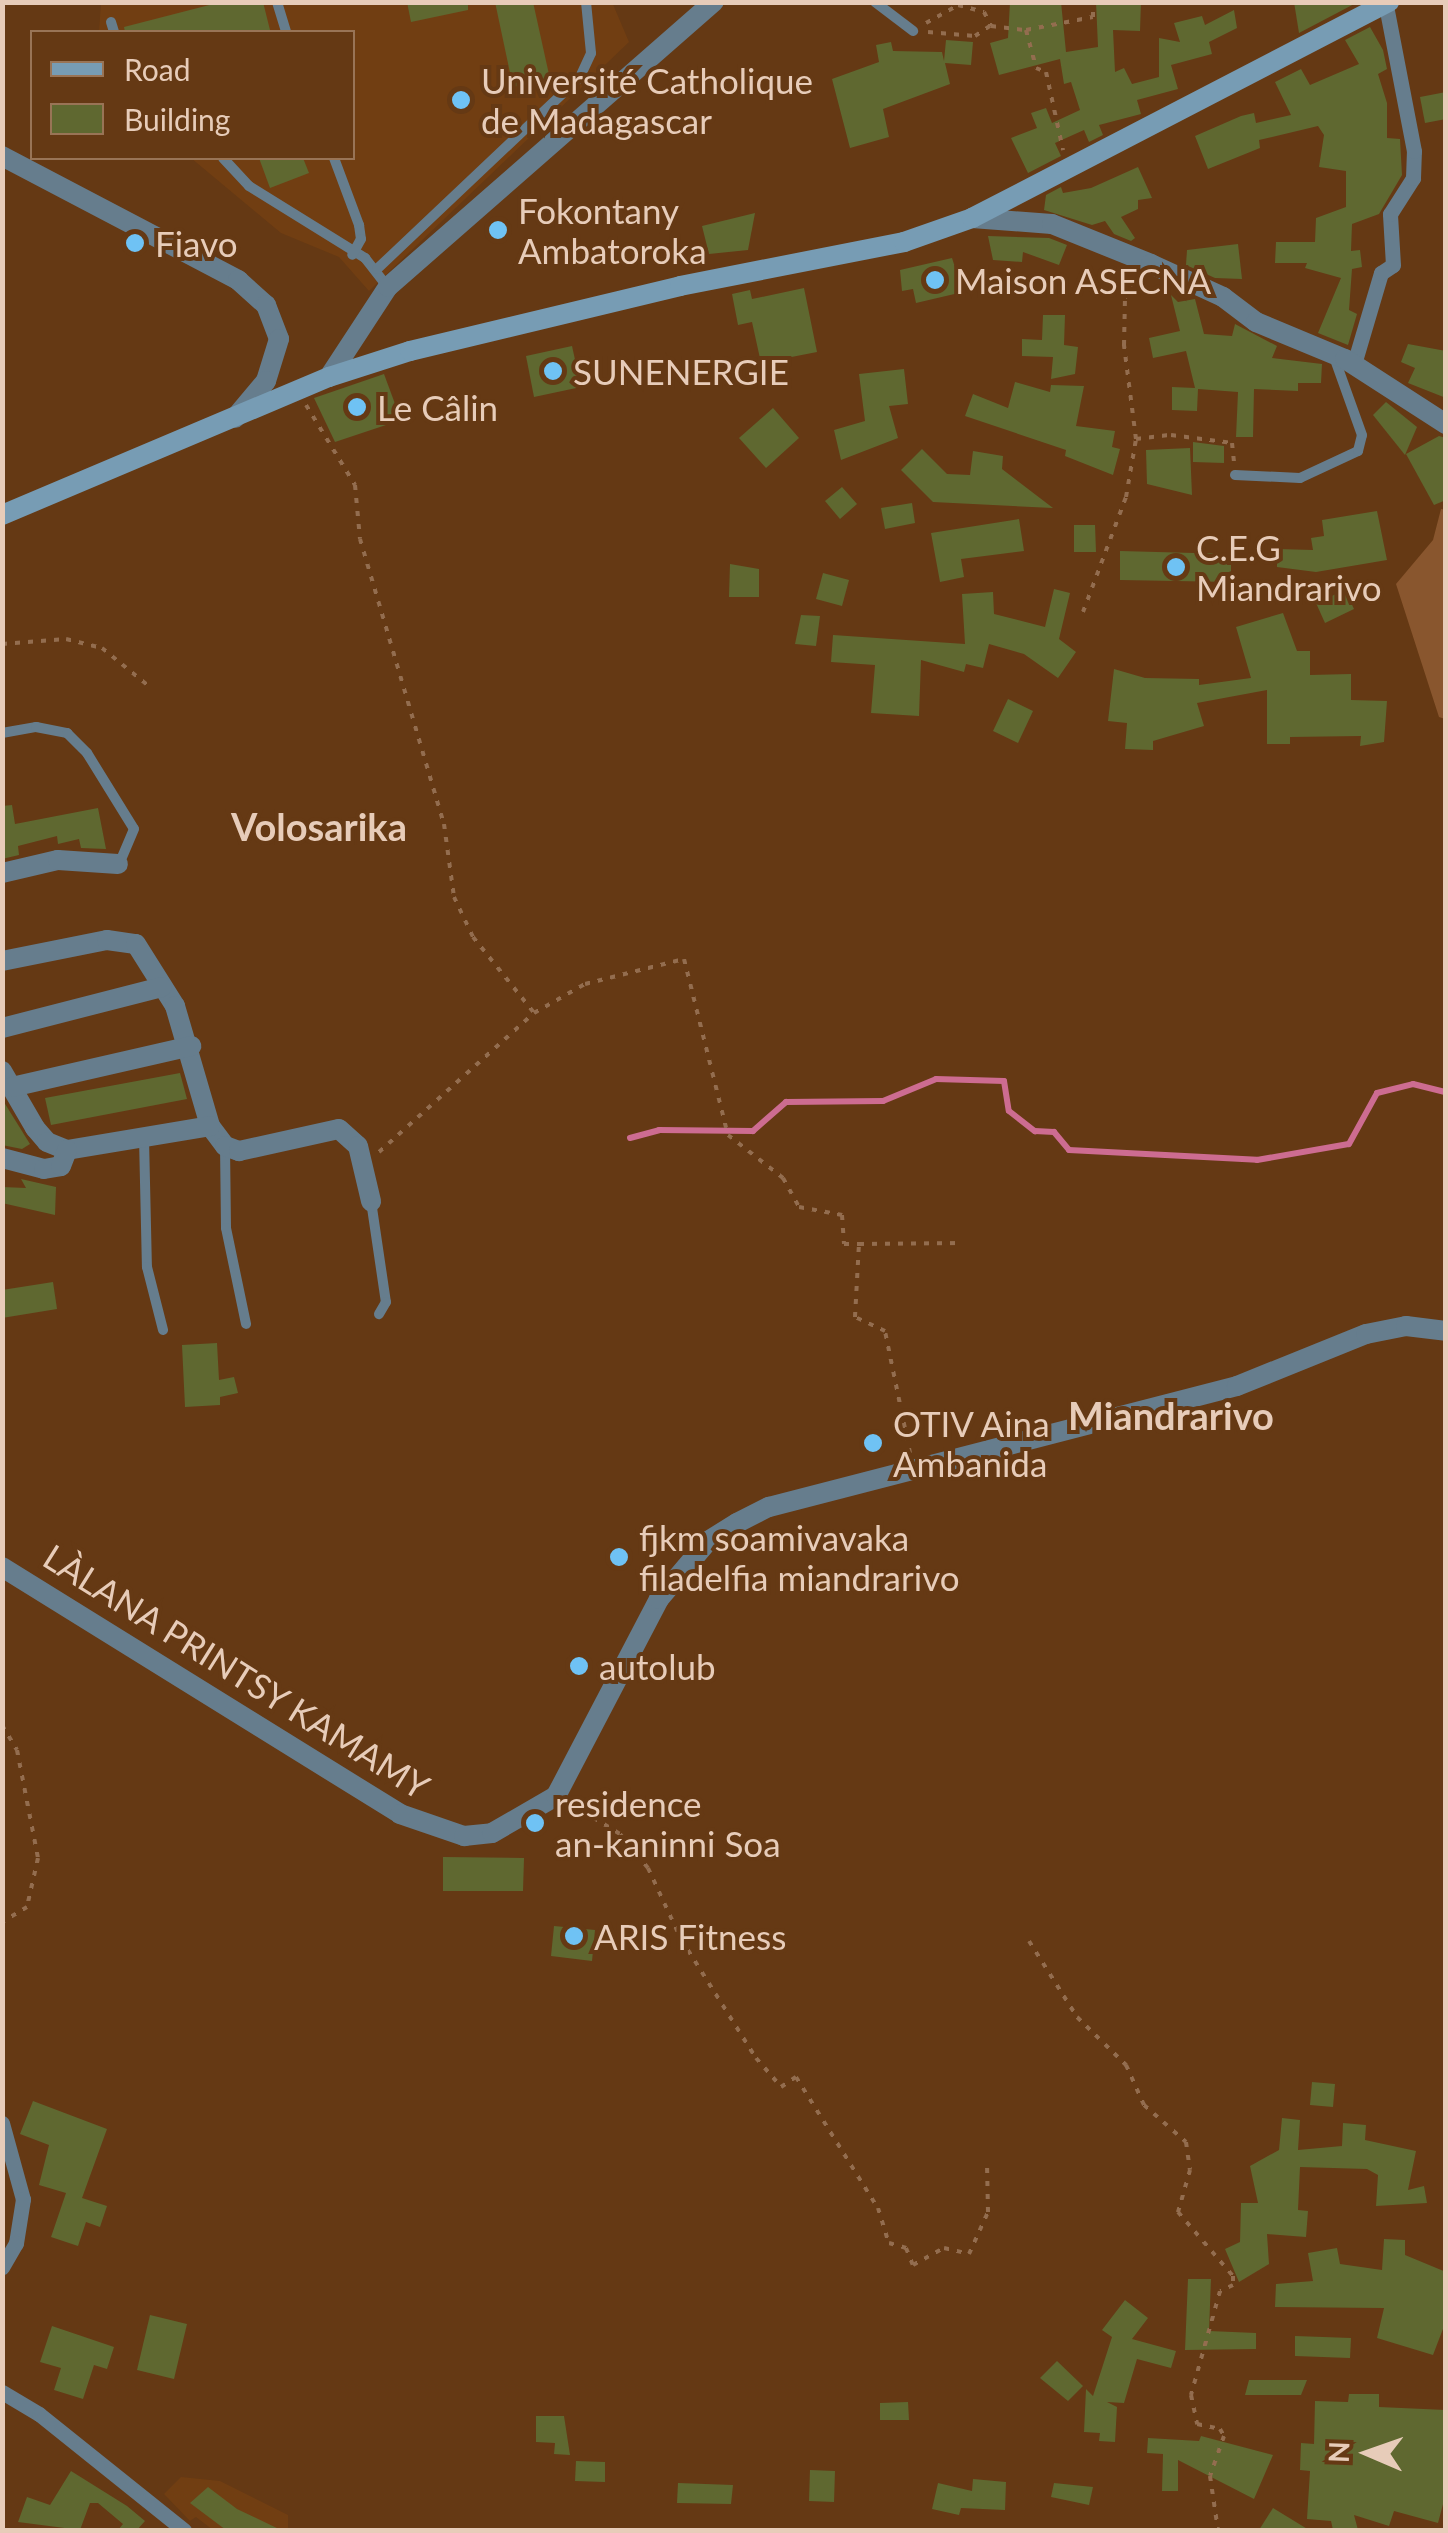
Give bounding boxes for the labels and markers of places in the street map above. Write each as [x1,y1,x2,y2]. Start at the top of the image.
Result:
place label: Université Catholique de Madagascar [481,59,813,141]
marker: Université Catholique de Madagascar [450,89,472,111]
place label: Fokontany Ambatoroka [518,189,707,271]
marker: Fokontany Ambatoroka [487,219,509,241]
place label: Fiavo [155,222,238,264]
marker: Fiavo [124,232,146,254]
place label: Maison ASECNA [955,259,1212,301]
marker: Maison ASECNA [924,269,946,291]
place label: SUNENERGIE [573,350,789,392]
marker: SUNENERGIE [542,360,564,382]
place label: Le Câlin [377,386,498,428]
marker: Le Câlin [346,396,368,418]
place label: C.E.G Miandrarivo [1196,526,1382,608]
marker: C.E.G Miandrarivo [1165,556,1187,578]
place label: OTIV Aina Ambanida [893,1402,1052,1484]
marker: OTIV Aina Ambanida [862,1432,884,1454]
place label: fjkm soamivavaka filadelfia miandrarivo [639,1516,960,1598]
marker: fjkm soamivavaka filadelfia miandrarivo [608,1546,630,1568]
place label: autolub [599,1645,716,1687]
marker: autolub [568,1655,590,1677]
place label: residence an-kaninni Soa [555,1782,781,1864]
marker: residence an-kaninni Soa [524,1812,546,1834]
place label: ARIS Fitness [594,1915,786,1957]
marker: ARIS Fitness [563,1925,585,1947]

